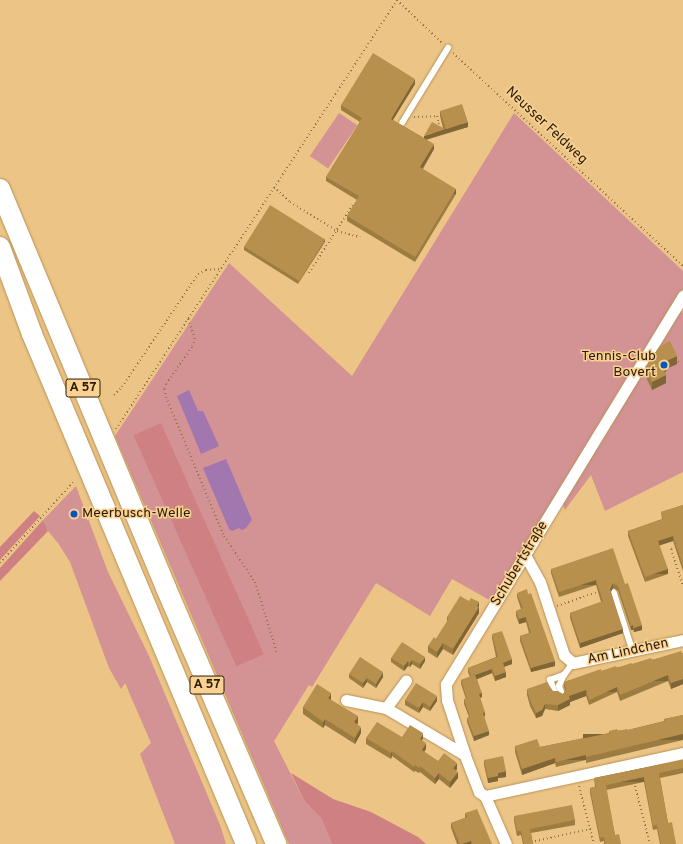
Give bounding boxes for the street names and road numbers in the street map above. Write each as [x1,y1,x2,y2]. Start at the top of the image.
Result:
street label: Neusser Feldweg [501,84,591,168]
road number: A 57 [65,377,101,399]
street label: Schubertstraße [488,518,552,610]
street label: Am Lindchen [586,635,670,669]
road number: A 57 [189,674,225,696]

